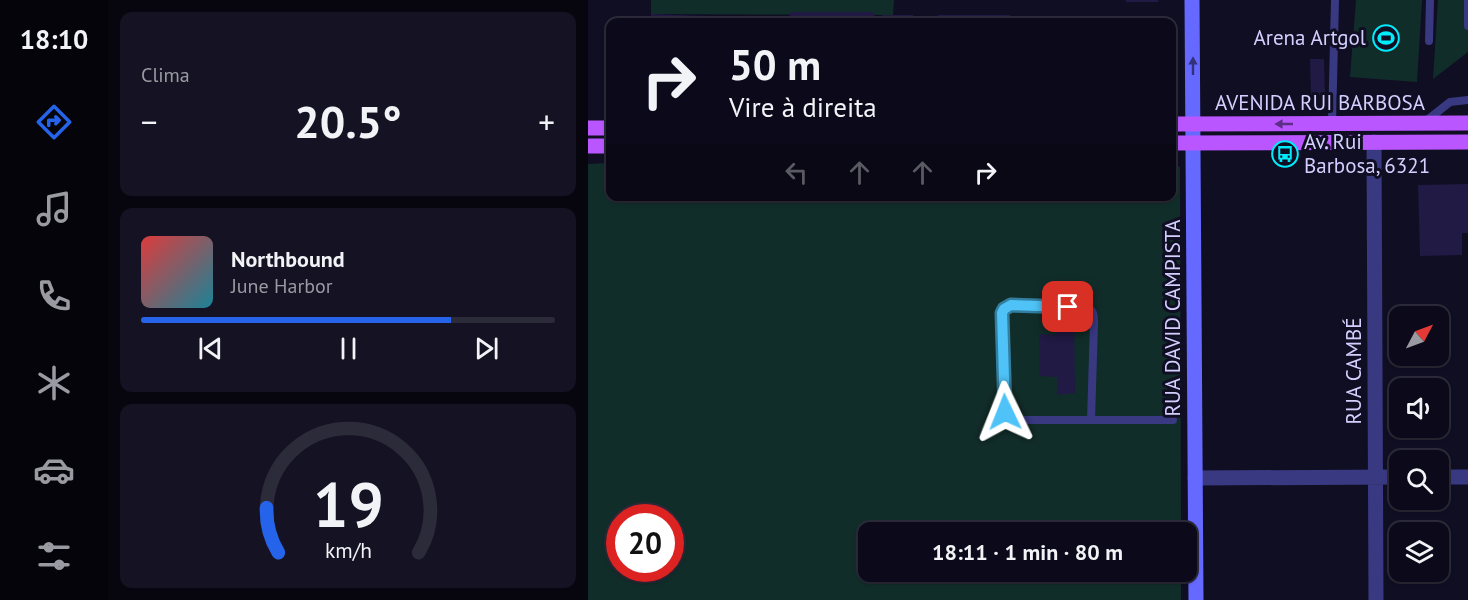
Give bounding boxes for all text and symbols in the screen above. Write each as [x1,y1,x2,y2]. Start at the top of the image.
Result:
text: 18:10 [20,22,88,56]
sports icon: Arena Artgol [1371,23,1401,53]
place label: Arena Artgol [1253,24,1366,51]
text: 50 m [729,37,821,92]
icon: right [630,42,708,120]
one-way arrow [1188,56,1198,75]
text: Clima [141,62,190,88]
street label: AVENIDA RUI BARBOSA [1215,89,1426,116]
text: Vire à direita [729,90,877,124]
text: 20.5° [294,92,402,150]
text: − [141,100,158,143]
text: + [538,100,555,143]
icon: directions [33,101,75,143]
one-way arrow [1274,119,1293,129]
place label: Av. Rui Barbosa, 6321 [1304,128,1430,179]
bus stop icon: Av. Rui Barbosa, 6321 [1270,139,1300,169]
icon: left [780,156,813,189]
icon: ahead [843,156,876,189]
icon: ahead [906,156,939,189]
icon: right [969,156,1002,189]
icon: music [33,188,75,230]
street label: RUA DAVID CAMPISTA [1159,219,1186,416]
text: Northbound [231,245,345,273]
text: June Harbor [231,273,333,299]
icon: phone [33,275,75,317]
pin [1042,281,1093,332]
icon: arrive [1051,290,1084,323]
north arrow [1389,306,1449,366]
map controls [1389,306,1449,582]
street label: RUA CAMBÉ [1340,317,1367,425]
icon: previous [194,332,227,365]
icon: pause [332,332,365,365]
icon: next [470,332,503,365]
icon: climate [33,362,75,404]
button: sound [1389,378,1449,438]
position arrow [973,380,1037,444]
icon: car [33,449,75,491]
button: search [1389,450,1449,510]
text: 19 [313,463,383,544]
speed limit sign: 20 [606,504,684,582]
button: layers [1389,522,1449,582]
icon: filters [33,535,75,577]
text: km/h [324,536,371,564]
text: 18:11 · 1 min · 80 m [932,538,1123,566]

